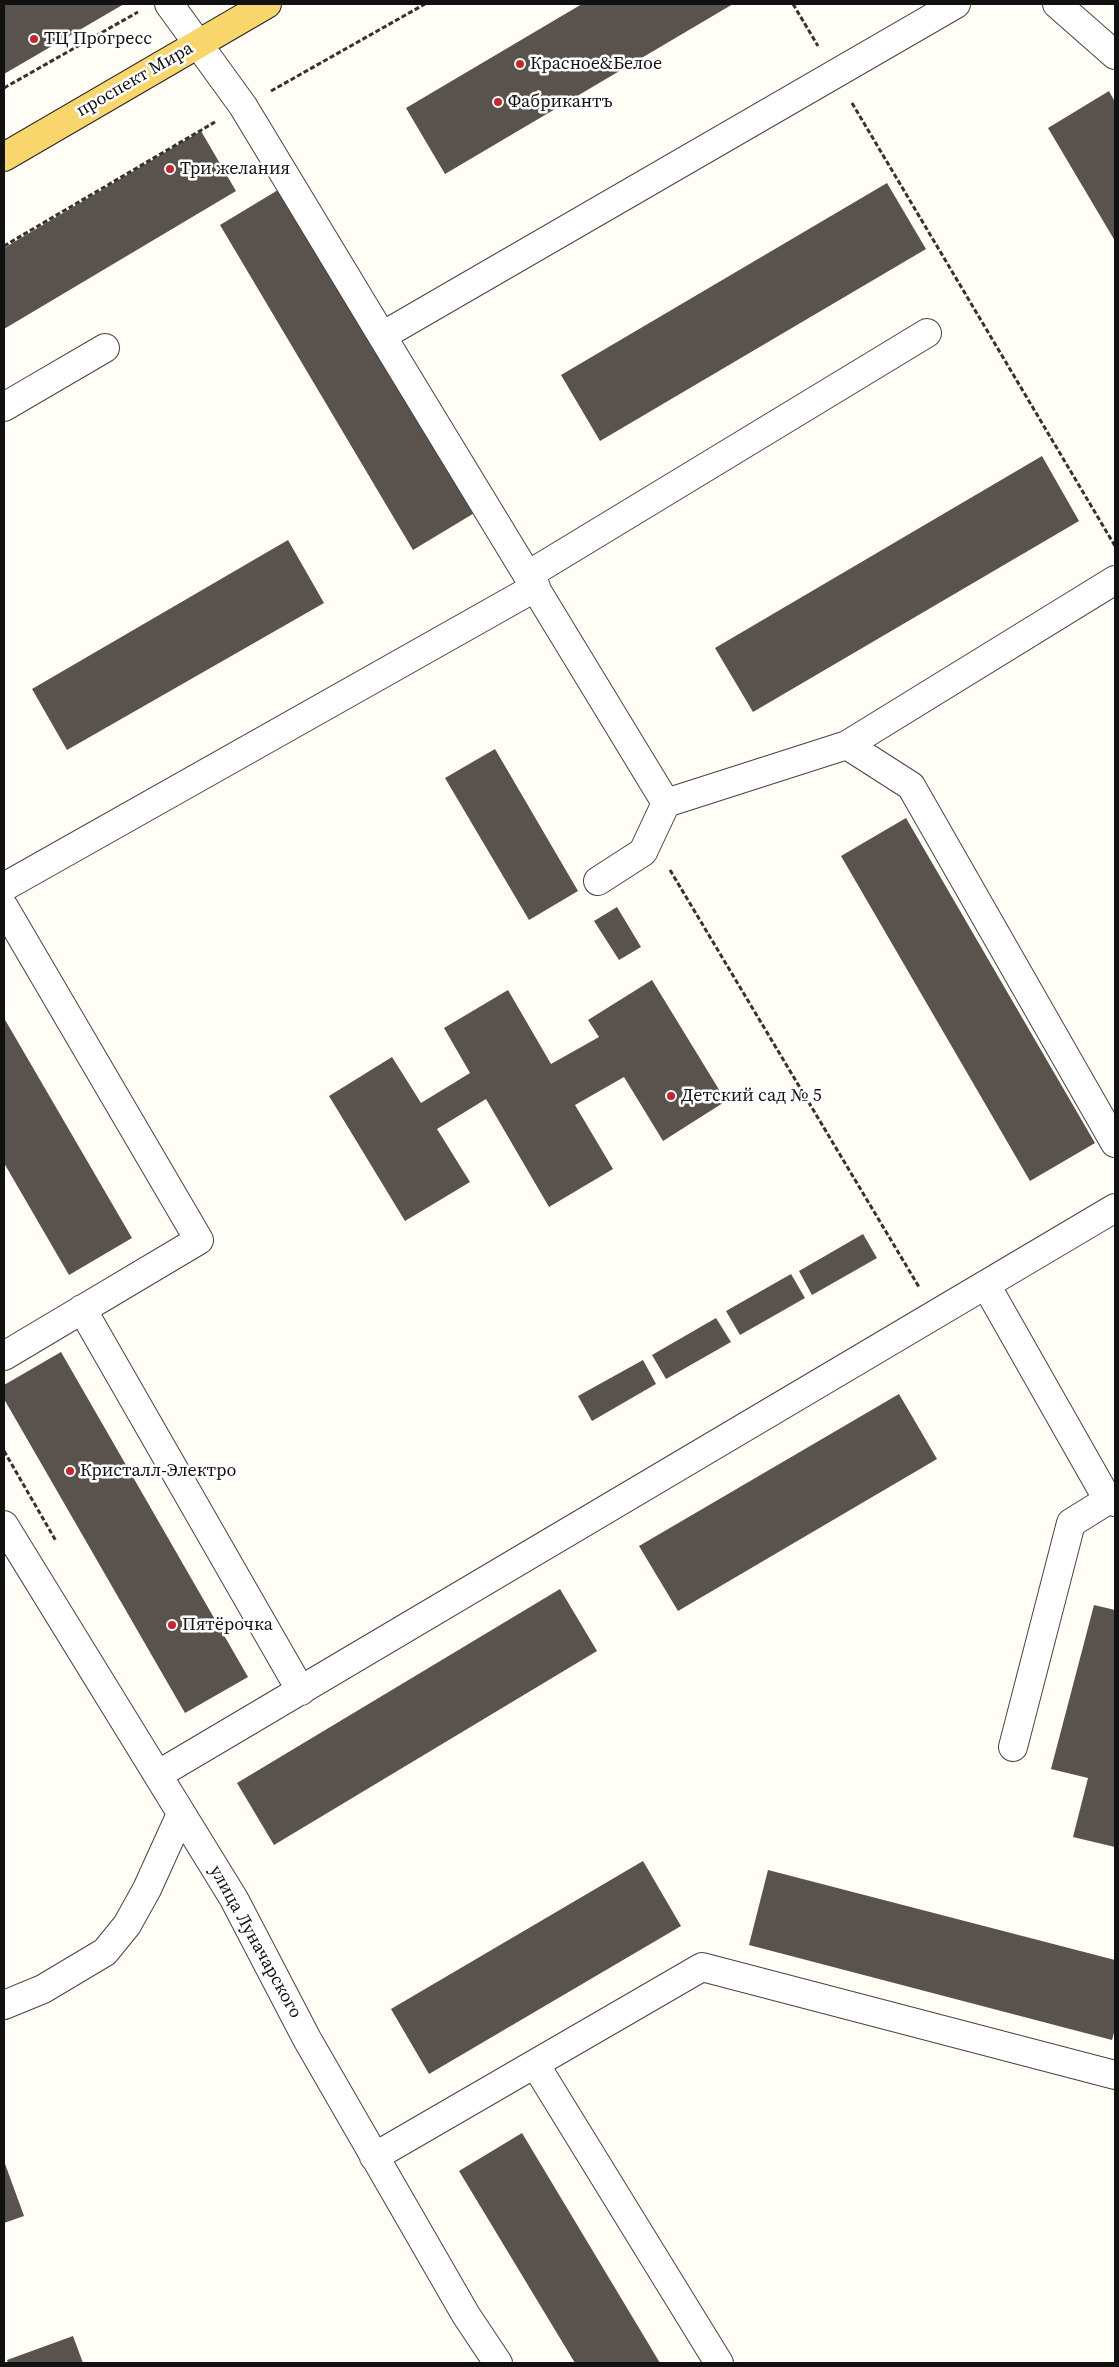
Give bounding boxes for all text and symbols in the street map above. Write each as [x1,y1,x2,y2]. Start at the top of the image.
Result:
place label: ТЦ Прогресс [44,28,152,50]
marker: ТЦ Прогресс [28,33,40,45]
street label: проспект Мира [73,38,197,122]
place label: Красное&Белое [530,53,662,75]
marker: Красное&Белое [514,58,526,70]
place label: Фабрикантъ [508,91,613,113]
marker: Фабрикантъ [492,96,504,108]
place label: Три желания [180,158,290,180]
marker: Три желания [164,163,176,175]
place label: Детский сад № 5 [681,1085,822,1107]
marker: Детский сад № 5 [665,1090,677,1102]
place label: Кристалл-Электро [80,1460,236,1482]
marker: Кристалл-Электро [64,1465,76,1477]
place label: Пятёрочка [182,1614,273,1636]
marker: Пятёрочка [166,1619,178,1631]
street label: улица Луначарского [204,1862,306,2022]

